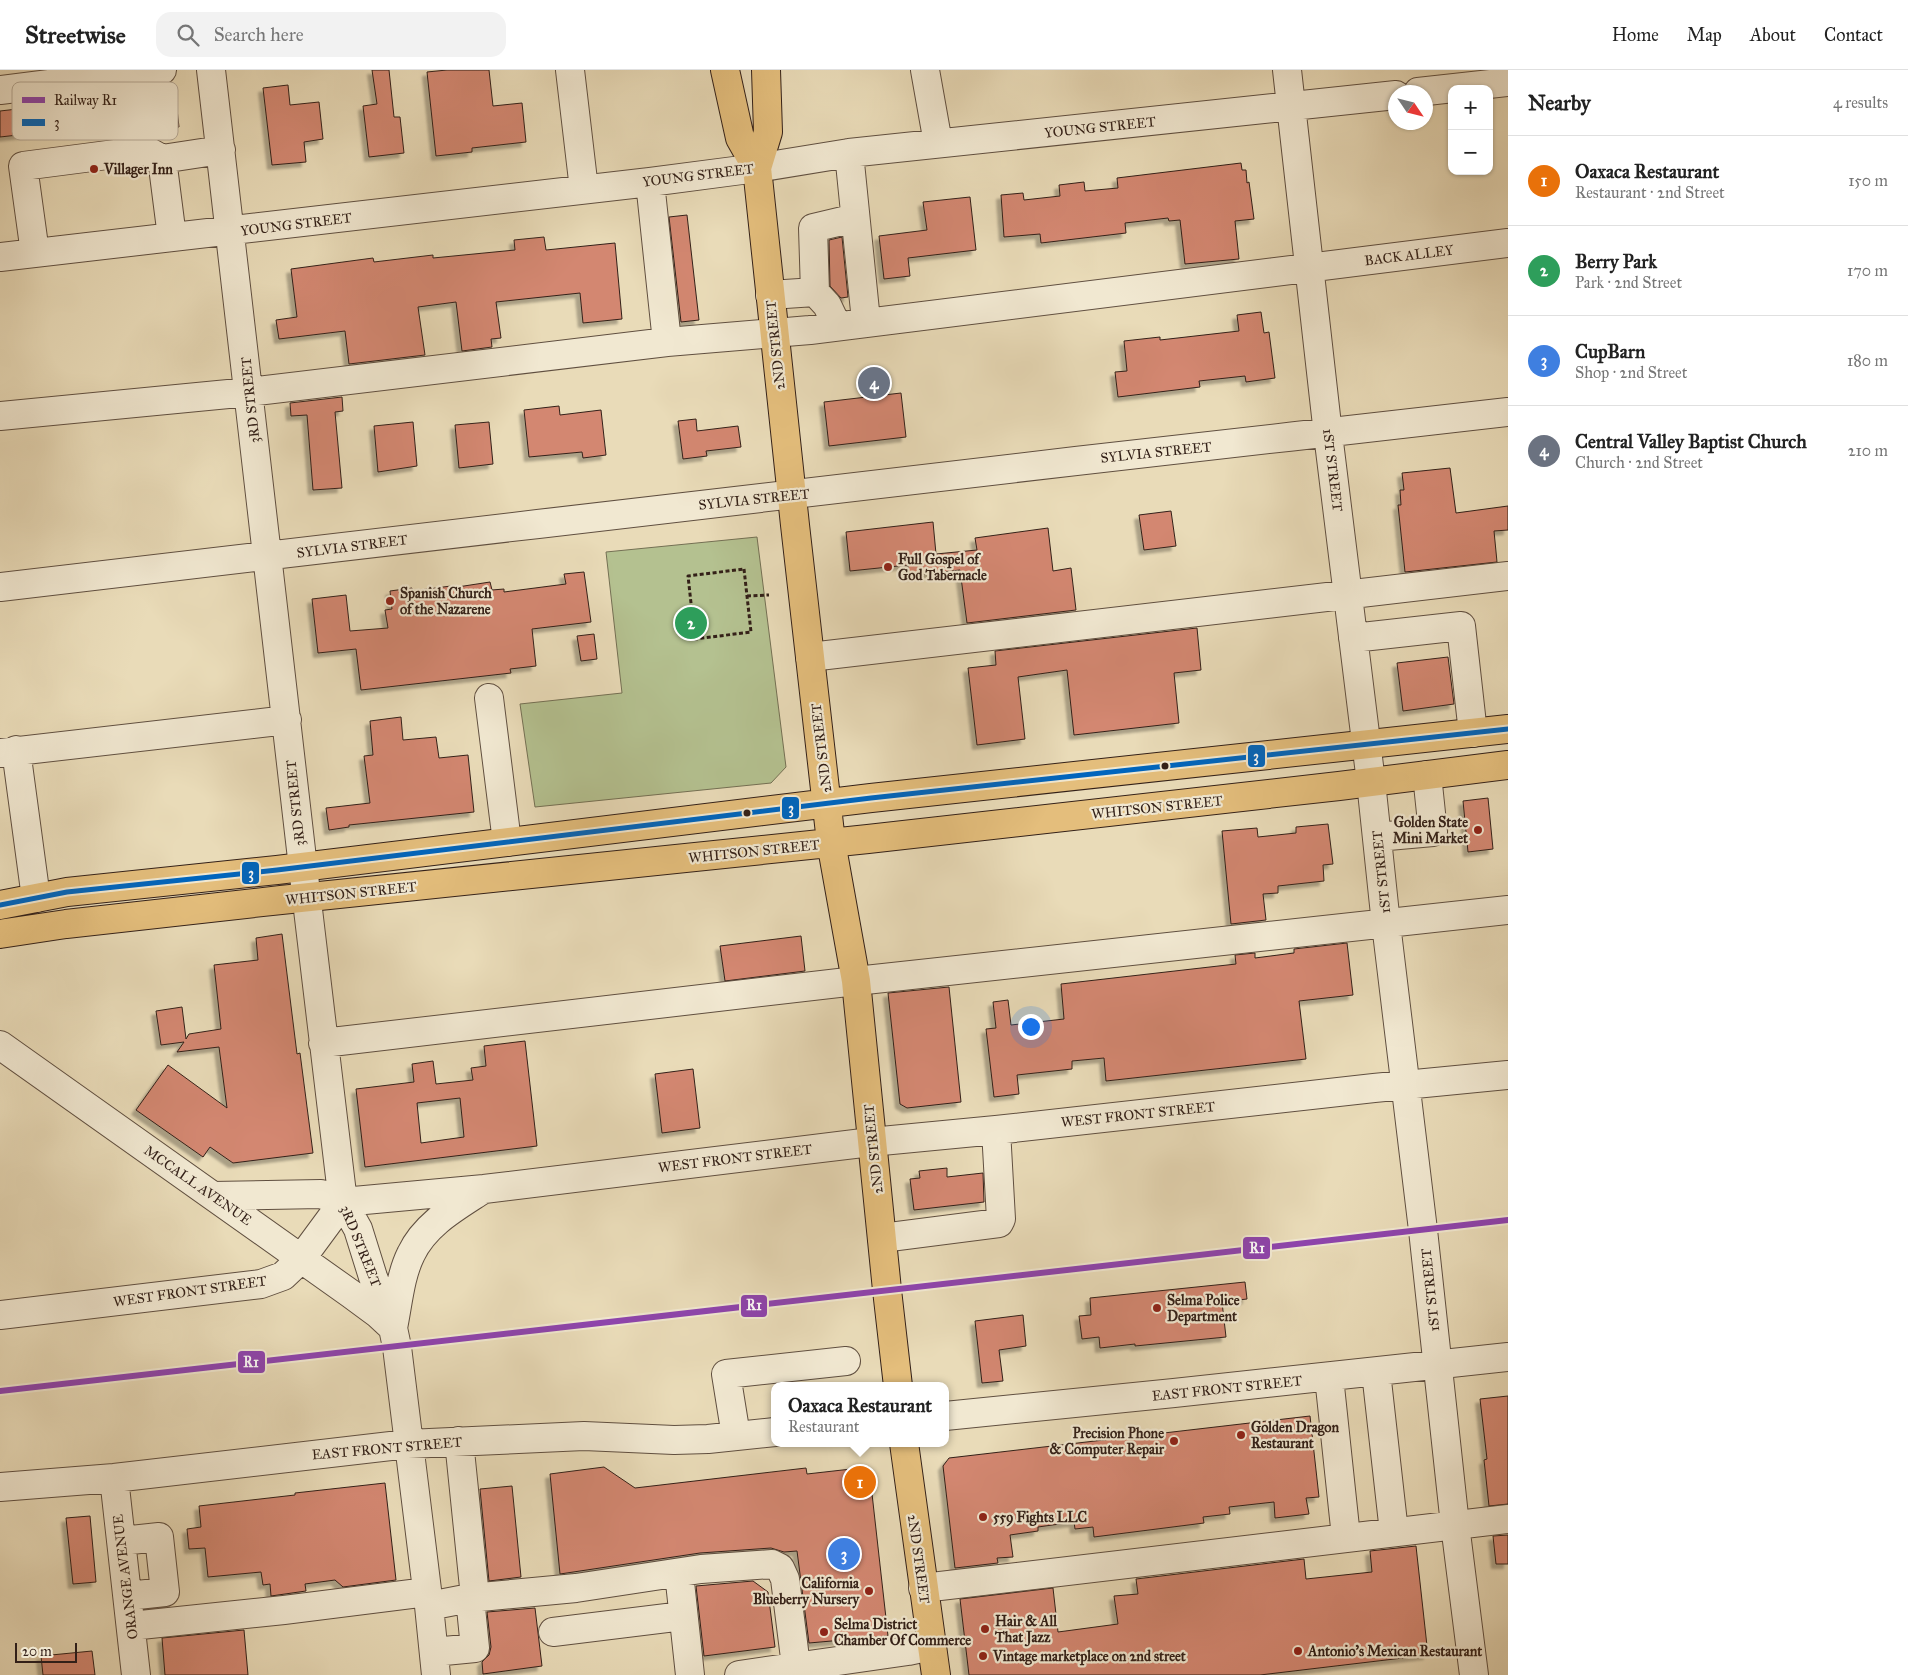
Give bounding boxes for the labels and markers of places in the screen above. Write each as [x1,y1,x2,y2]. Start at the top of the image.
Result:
place label: Villager Inn [103,161,173,179]
marker: Villager Inn [88,163,100,175]
pin: 4 [858,364,890,402]
place label: Full Gospel of God Tabernacle [898,551,987,584]
marker: Full Gospel of God Tabernacle [882,561,894,573]
place label: Spanish Church of the Nazarene [400,585,492,618]
marker: Spanish Church of the Nazarene [384,595,396,607]
pin: 2 [675,604,707,642]
unlabelled marker [1160,761,1170,771]
unlabelled marker [742,808,752,818]
place label: Golden State Mini Market [1393,814,1468,847]
marker: Golden State Mini Market [1472,824,1484,836]
place label: Selma Police Department [1167,1292,1240,1326]
marker: Selma Police Department [1151,1302,1163,1314]
place label: Golden Dragon Restaurant [1251,1419,1339,1452]
place label: Precision Phone & Computer Repair [1050,1425,1165,1459]
marker: Golden Dragon Restaurant [1235,1429,1247,1441]
marker: Precision Phone & Computer Repair [1168,1435,1180,1447]
pin: 1 [844,1463,876,1501]
place label: 559 Fights LLC [993,1509,1087,1527]
marker: 559 Fights LLC [977,1511,989,1523]
pin: 3 [828,1535,860,1573]
place label: California Blueberry Nursery [753,1575,860,1609]
marker: California Blueberry Nursery [863,1585,875,1597]
place label: Hair & All That Jazz [994,1613,1058,1647]
place label: Selma District Chamber Of Commerce [834,1616,971,1649]
marker: Hair & All That Jazz [979,1623,991,1635]
marker: Selma District Chamber Of Commerce [818,1626,830,1638]
place label: Antonio's Mexican Restaurant [1307,1643,1482,1660]
marker: Antonio's Mexican Restaurant [1292,1645,1304,1657]
place label: Vintage marketplace on 2nd street [992,1648,1186,1666]
marker: Vintage marketplace on 2nd street [977,1650,989,1662]

